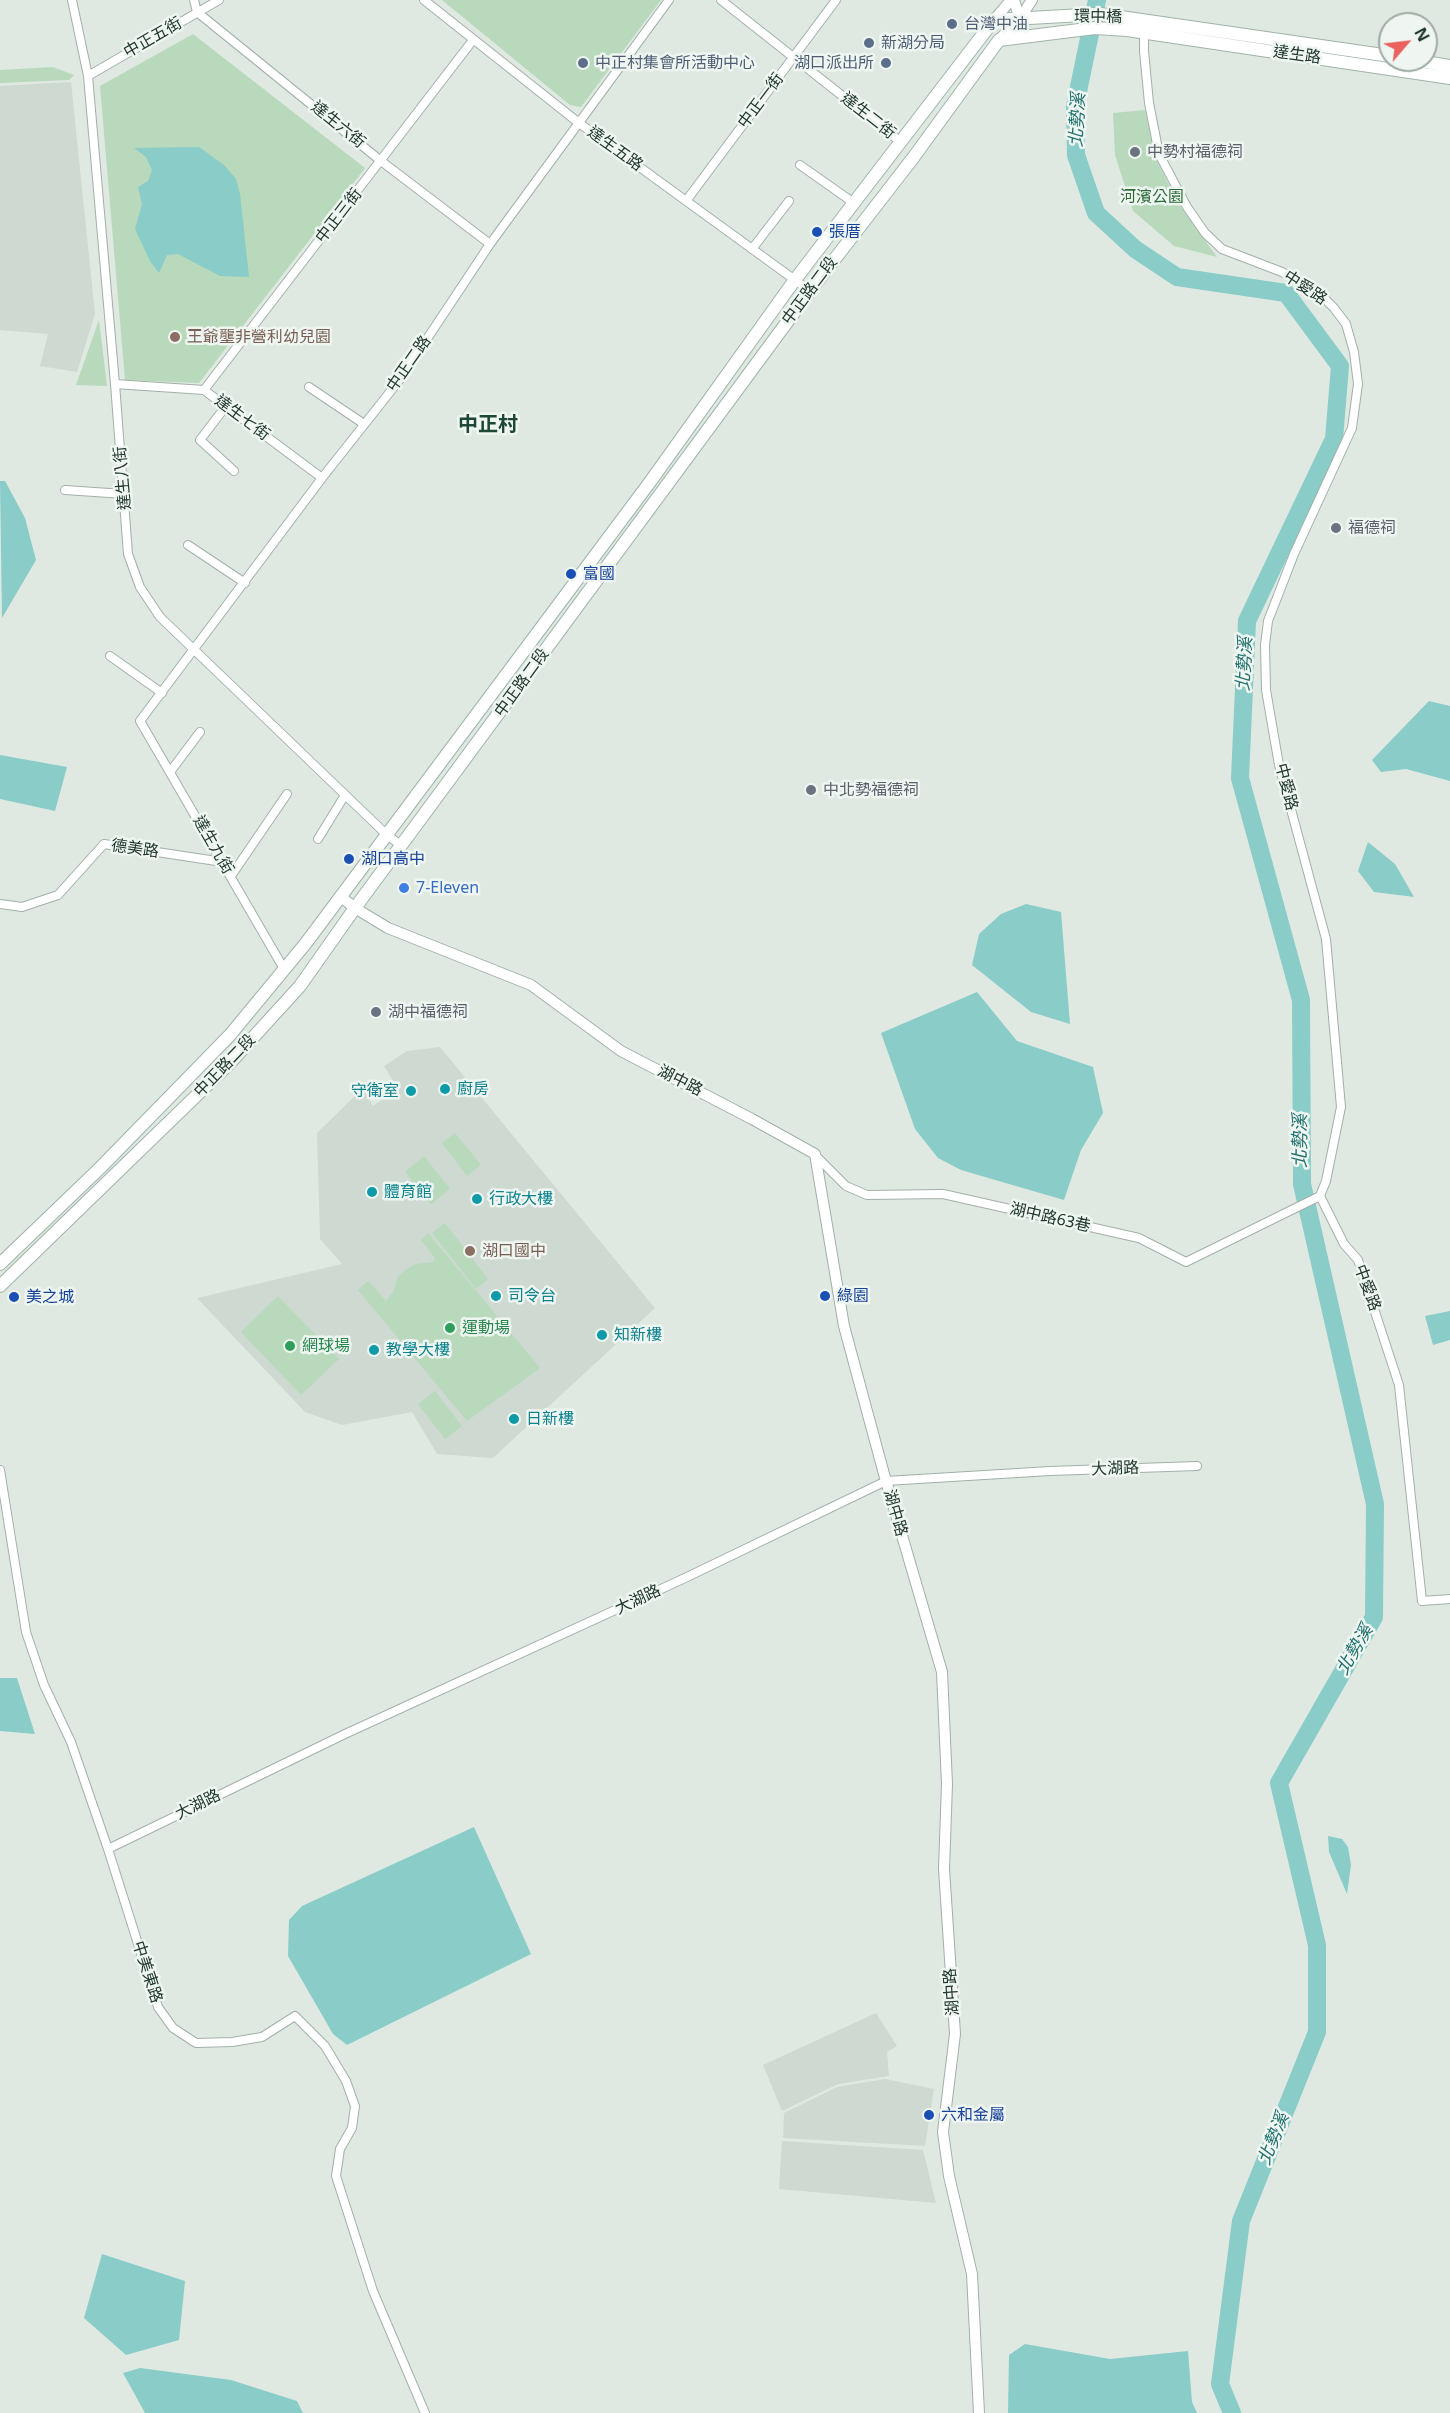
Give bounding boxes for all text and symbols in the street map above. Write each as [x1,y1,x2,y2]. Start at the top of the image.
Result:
street label: 環中橋 [1074,7,1122,27]
north arrow [1378,12,1438,72]
street label: 中正五街 [120,14,186,62]
place label: 台灣中油 [964,14,1028,34]
marker: 台灣中油 [945,17,959,31]
text: N [1409,24,1435,45]
place label: 新湖分局 [881,33,945,53]
marker: 新湖分局 [862,36,876,50]
street label: 達生路 [1272,42,1322,68]
place label: 中正村集會所活動中心 [595,53,755,73]
place label: 湖口派出所 [794,53,874,73]
marker: 中正村集會所活動中心 [576,56,590,70]
marker: 湖口派出所 [879,56,893,70]
street label: 中正一街 [734,70,788,132]
street label: 達生二街 [837,89,899,143]
water label: 北勢溪 [1066,92,1090,148]
street label: 達生六街 [307,97,369,153]
street label: 達生五路 [583,122,647,176]
place label: 中勢村福德祠 [1147,142,1243,162]
marker: 中勢村福德祠 [1128,145,1142,159]
street label: 中正三街 [312,185,366,247]
park label: 河濱公園 [1120,187,1184,207]
place label: 張厝 [829,222,861,242]
marker: 張厝 [810,225,824,239]
street label: 中正路二段 [778,253,842,329]
street label: 中愛路 [1280,267,1330,309]
place label: 王爺壟非營利幼兒園 [187,327,331,347]
marker: 王爺壟非營利幼兒園 [168,330,182,344]
street label: 中正二路 [383,332,435,396]
street label: 達生七街 [211,391,273,445]
district label: 中正村 [458,413,518,437]
street label: 達生八街 [111,445,135,511]
place label: 福德祠 [1348,518,1396,538]
marker: 福德祠 [1329,521,1343,535]
place label: 富國 [583,564,615,584]
marker: 富國 [564,567,578,581]
water label: 北勢溪 [1233,636,1257,692]
street label: 中正路二段 [491,645,553,721]
street label: 中愛路 [1271,761,1301,813]
place label: 中北勢福德祠 [823,780,919,800]
marker: 中北勢福德祠 [804,783,818,797]
street label: 達生九街 [189,812,237,878]
street label: 德美路 [110,836,160,862]
place label: 湖口高中 [361,849,425,869]
marker: 湖口高中 [342,852,356,866]
place label: 7-Eleven [416,878,479,898]
marker: 7-Eleven [397,881,411,895]
place label: 湖中福德祠 [388,1002,468,1022]
marker: 湖中福德祠 [369,1005,383,1019]
street label: 中正路二段 [190,1031,260,1101]
street label: 湖中路 [654,1062,706,1100]
place label: 廚房 [457,1079,489,1099]
place label: 守衛室 [351,1081,399,1101]
marker: 廚房 [438,1082,452,1096]
marker: 守衛室 [404,1084,418,1098]
water label: 北勢溪 [1290,1114,1312,1168]
place label: 體育館 [384,1182,432,1202]
marker: 體育館 [365,1185,379,1199]
place label: 行政大樓 [489,1189,553,1209]
marker: 行政大樓 [470,1192,484,1206]
street label: 湖中路63巷 [1008,1199,1092,1237]
place label: 湖口國中 [482,1241,546,1261]
marker: 湖口國中 [463,1244,477,1258]
street label: 中愛路 [1350,1262,1384,1314]
place label: 司令台 [508,1286,556,1306]
place label: 綠園 [837,1286,869,1306]
place label: 美之城 [26,1287,74,1307]
marker: 司令台 [489,1289,503,1303]
marker: 綠園 [818,1289,832,1303]
marker: 美之城 [7,1290,21,1304]
place label: 運動場 [462,1318,510,1338]
marker: 運動場 [443,1321,457,1335]
place label: 知新樓 [614,1325,662,1345]
marker: 知新樓 [595,1328,609,1342]
place label: 網球場 [302,1336,350,1356]
marker: 網球場 [283,1339,297,1353]
place label: 教學大樓 [386,1340,450,1360]
marker: 教學大樓 [367,1343,381,1357]
place label: 日新樓 [526,1409,574,1429]
marker: 日新樓 [507,1412,521,1426]
street label: 大湖路 [1091,1459,1139,1479]
street label: 湖中路 [879,1487,911,1539]
street label: 大湖路 [612,1581,664,1619]
water label: 北勢溪 [1332,1621,1378,1679]
street label: 大湖路 [172,1786,224,1824]
street label: 中美東路 [128,1939,166,2005]
street label: 湖中路 [941,1967,963,2017]
place label: 六和金屬 [941,2105,1005,2125]
marker: 六和金屬 [922,2108,936,2122]
water label: 北勢溪 [1254,2110,1294,2168]

